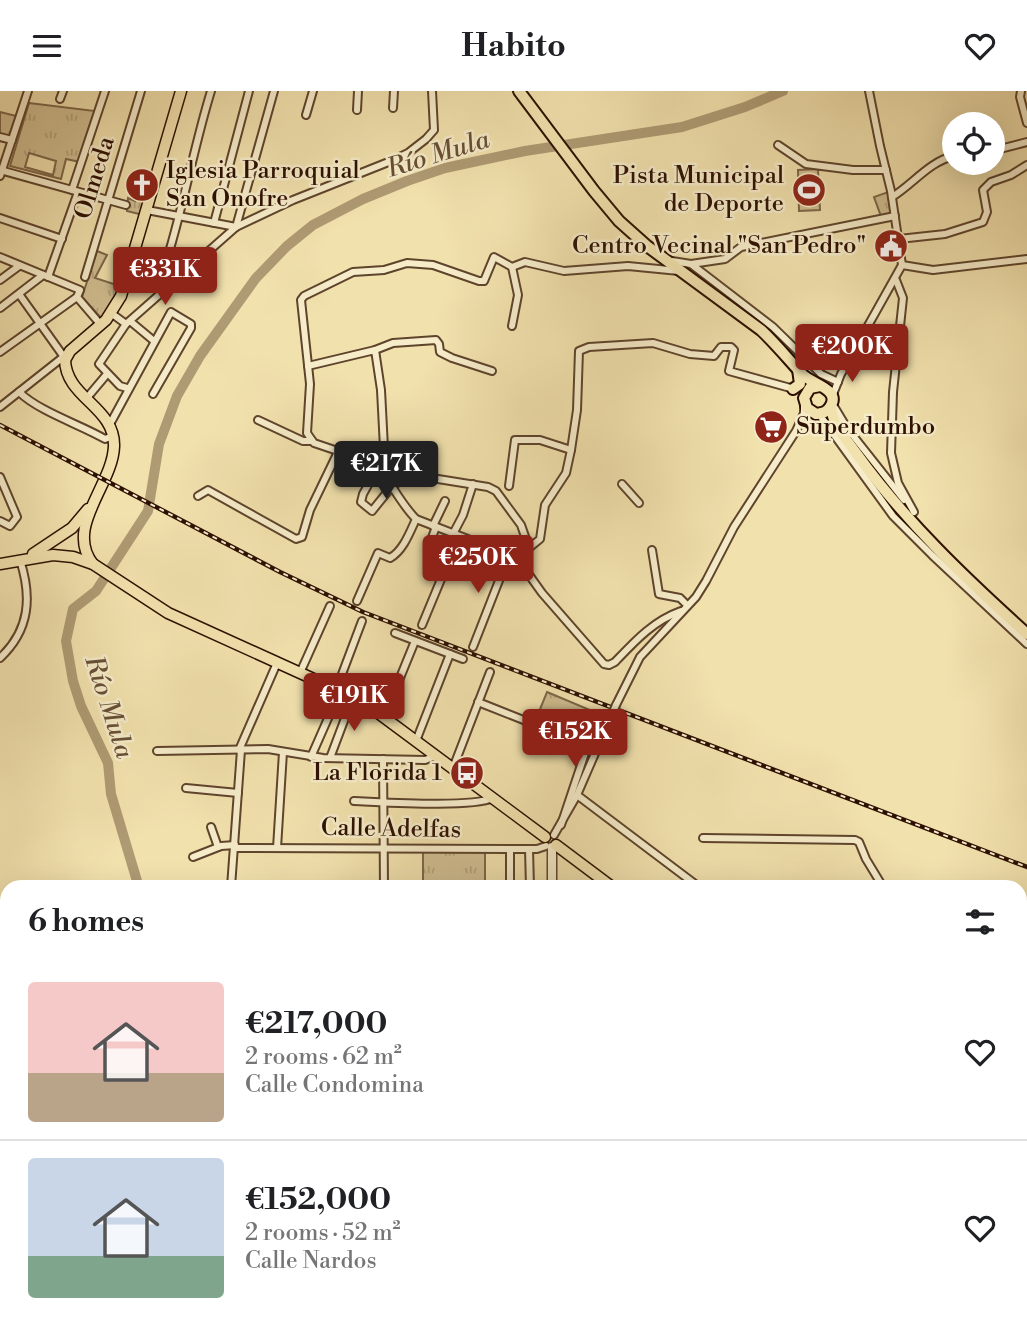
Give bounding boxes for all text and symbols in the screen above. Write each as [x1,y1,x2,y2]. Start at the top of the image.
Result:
text: Habito [461,26,566,66]
icon: menu [28,27,66,65]
icon: heart [961,27,999,65]
map controls [942,112,1005,175]
button: locate [942,112,1005,175]
water label: Río Mula [382,123,494,185]
street label: Olmeda [68,132,122,223]
place label: Iglesia Parroquial San Onofre [166,156,360,214]
place label: Pista Municipal de Deporte [613,161,784,219]
church icon: Iglesia Parroquial San Onofre [123,166,161,204]
sports icon: Pista Municipal de Deporte [790,171,828,209]
public building icon: Centro Vecinal "San Pedro" [872,227,910,265]
place label: Centro Vecinal "San Pedro" [572,231,866,261]
pin: €331K [116,247,214,307]
text: €331K [129,256,201,284]
pin: €200K [803,324,901,384]
text: €200K [811,333,893,361]
supermarket icon: Superdumbo [752,408,790,446]
place label: Superdumbo [796,412,935,442]
pin: €217K [337,441,435,501]
text: €217K [350,450,422,478]
pin: €250K [429,535,527,595]
text: €250K [439,544,517,572]
water label: Río Mula [77,651,141,763]
pin: €191K [305,673,403,733]
text: €191K [319,682,389,710]
pin: €152K [526,709,624,769]
text: €152K [538,718,612,746]
bus stop icon: La Florida 1 [448,754,486,792]
place label: La Florida 1 [313,758,443,788]
street label: Calle Adelfas [321,813,461,845]
text: 6 homes [28,903,144,941]
icon: filters [961,903,999,941]
text: €217,000 [245,1005,387,1043]
icon: home [84,1010,168,1094]
icon: heart [961,1033,999,1071]
text: 2 rooms · 62 m² [245,1043,402,1071]
text: Calle Condomina [245,1071,424,1099]
text: €152,000 [245,1181,391,1219]
icon: home [84,1186,168,1270]
icon: heart [961,1209,999,1247]
text: 2 rooms · 52 m² [245,1219,401,1247]
text: Calle Nardos [245,1247,377,1275]

